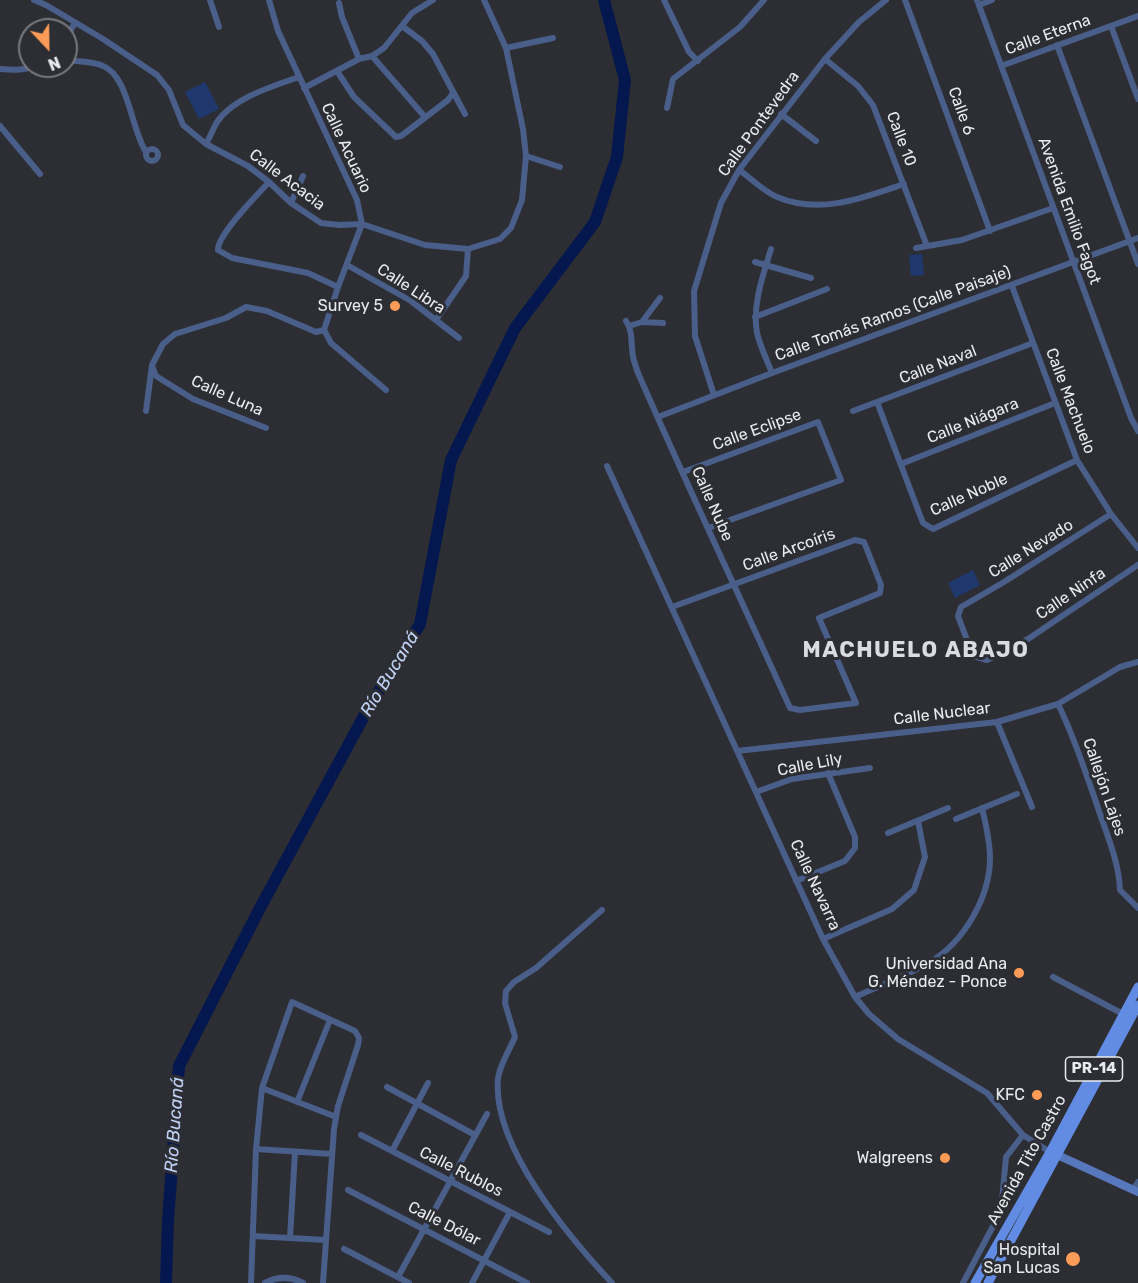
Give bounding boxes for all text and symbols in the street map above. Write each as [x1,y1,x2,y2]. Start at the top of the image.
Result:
street label: Calle Eterna [1003,11,1093,59]
north arrow [18,18,78,78]
text: N [45,52,63,74]
street label: Calle Pontevedra [714,67,804,181]
street label: Calle 6 [943,84,979,138]
street label: Calle Acuario [317,100,375,196]
street label: Calle 10 [882,109,920,169]
street label: Avenida Emilio Fagot [1033,135,1105,287]
street label: Calle Acacia [245,145,329,215]
street label: Calle Libra [373,260,449,318]
street label: Calle Tomás Ramos (Calle Paisaje) [772,262,1014,366]
place label: Survey 5 [318,296,383,316]
marker: Survey 5 [388,299,402,313]
street label: Calle Naval [897,341,979,389]
street label: Calle Machuelo [1041,345,1099,457]
street label: Calle Luna [188,372,266,420]
street label: Calle Niágara [924,394,1022,448]
street label: Calle Eclipse [710,405,804,455]
street label: Calle Nube [687,464,737,544]
street label: Calle Noble [927,469,1011,521]
street label: Calle Nevado [985,515,1077,583]
street label: Calle Arcoíris [740,524,838,576]
street label: Calle Ninfa [1033,564,1109,624]
water label: Río Bucaná [356,627,424,721]
district label: MACHUELO ABAJO [803,638,1029,664]
street label: Calle Nuclear [892,699,992,729]
street label: Callejón Lajes [1078,736,1130,838]
street label: Calle Lily [776,749,844,781]
street label: Calle Navarra [786,836,844,934]
place label: Universidad Ana G. Méndez - Ponce [868,954,1007,992]
marker: Universidad Ana G. Méndez - Ponce [1012,966,1026,980]
road number: PR-14 [1066,1057,1122,1081]
water label: Río Bucaná [161,1076,189,1174]
place label: KFC [995,1085,1025,1105]
marker: KFC [1030,1088,1044,1102]
street label: Avenida Tito Castro [983,1092,1071,1228]
street label: Calle Rublos [416,1143,506,1201]
place label: Walgreens [857,1148,933,1168]
marker: Walgreens [938,1151,952,1165]
street label: Calle Dólar [404,1197,484,1251]
place label: Hospital San Lucas [983,1240,1060,1278]
marker: Hospital San Lucas [1064,1250,1082,1268]

